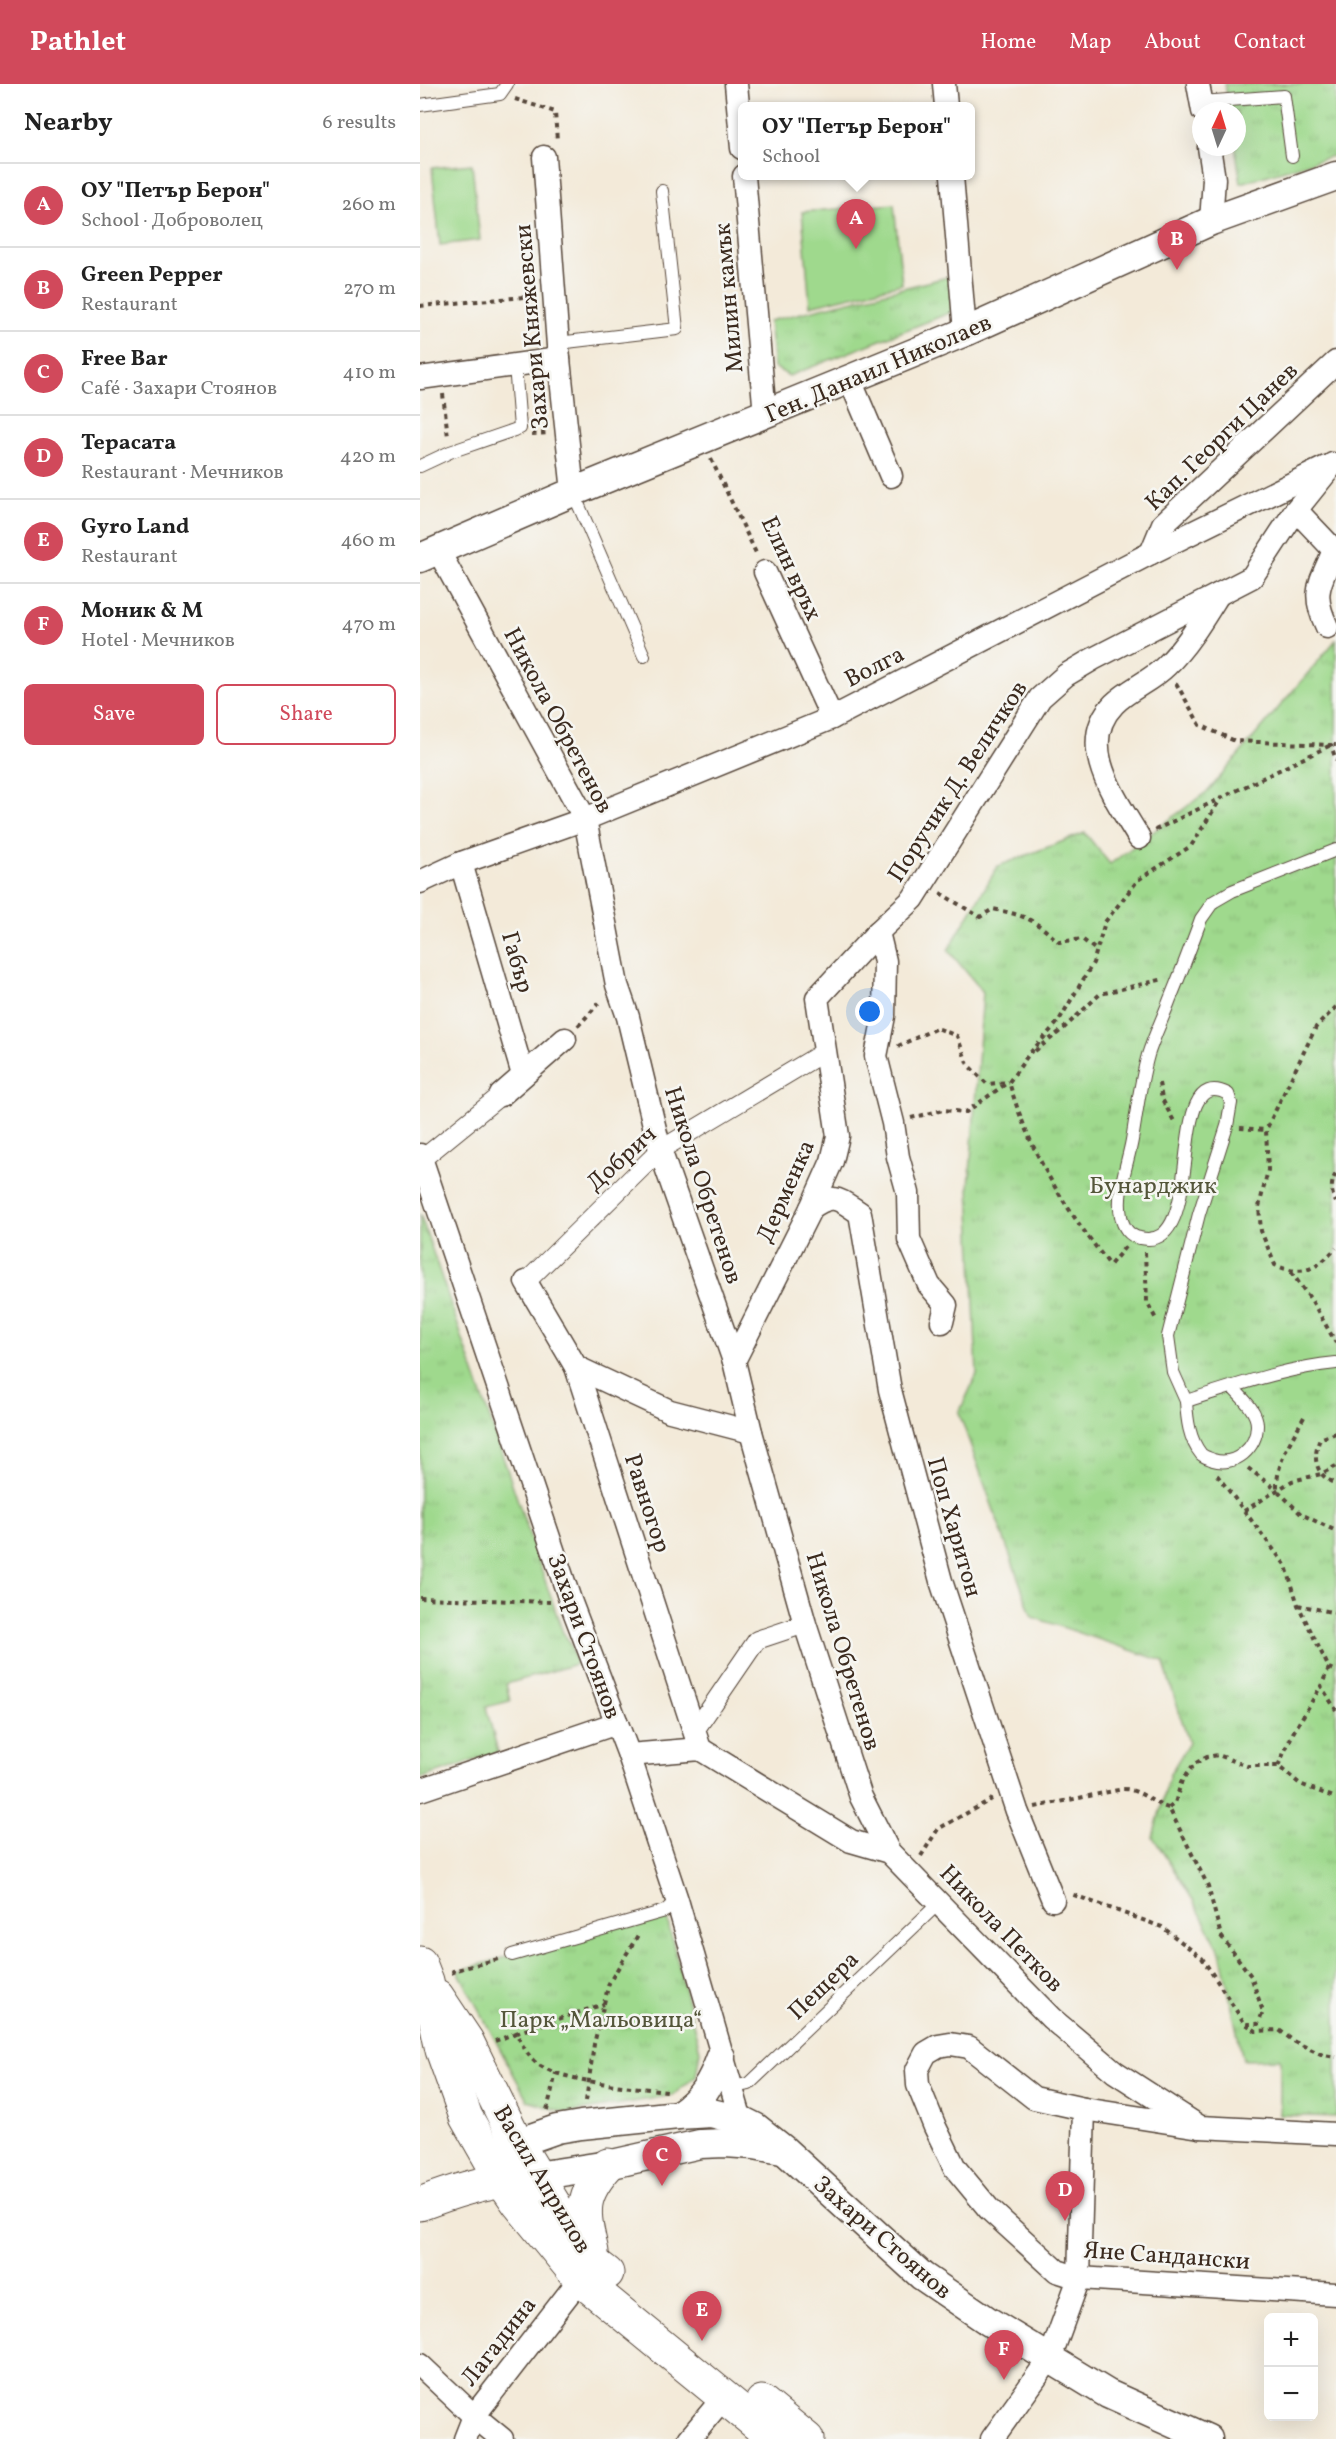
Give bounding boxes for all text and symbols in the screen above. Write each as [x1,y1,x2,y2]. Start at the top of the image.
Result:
text: Pathlet [30,23,126,62]
text: Home [981,28,1036,57]
text: Map [1069,28,1111,57]
text: About [1144,28,1201,57]
text: Contact [1234,28,1306,57]
popup [738,102,975,180]
north arrow [1192,102,1246,156]
text: Nearby [24,105,113,141]
text: 6 results [323,109,396,137]
text: ОУ "Петър Берон" [762,112,951,143]
text: School [762,143,820,171]
text: ОУ "Петър Берон" [81,176,270,207]
text: A [36,191,51,219]
text: 260 m [341,191,396,219]
pin: A [836,200,876,249]
text: School · Доброволец [81,207,263,235]
pin: B [1158,220,1197,270]
street label: Милин камък [706,221,753,374]
street label: Захари Княжевски [507,223,559,431]
text: Green Pepper [81,260,223,291]
text: B [37,275,50,303]
text: 270 m [343,275,396,303]
text: Restaurant [81,291,178,319]
street label: Ген. Данаил Николаев [760,307,997,433]
text: Free Bar [81,344,168,375]
street label: Кап. Георги Цанев [1138,355,1307,520]
text: C [37,359,50,387]
text: 410 m [343,359,396,387]
text: Café · Захари Стоянов [81,375,277,403]
text: Терасата [81,428,176,459]
text: D [36,443,51,471]
text: 420 m [340,443,396,471]
text: Restaurant · Мечников [81,459,284,487]
street label: Елин връх [751,511,829,627]
text: Gyro Land [81,512,189,543]
text: E [37,527,50,555]
text: 460 m [340,527,396,555]
text: Restaurant [81,543,178,571]
text: Моник & М [81,596,203,627]
text: F [38,611,49,639]
text: 470 m [341,611,396,639]
street label: Никола Обретенов [494,622,621,820]
text: Hotel · Мечников [81,627,235,655]
street label: Волга [839,638,911,697]
street label: Поручик Д. Величков [881,674,1037,890]
button: Save [24,684,204,745]
button: Share [216,684,396,745]
street label: Габър [491,928,541,997]
your location [855,997,884,1026]
street label: Никола Обретенов [654,1082,750,1289]
street label: Добрич [580,1119,665,1200]
street label: Дерменка [749,1135,825,1249]
park label: Бунарджик [1089,1170,1217,1204]
street label: Равногор [614,1450,678,1557]
street label: Поп Харитон [917,1454,989,1602]
street label: Никола Обретенов [796,1548,888,1755]
street label: Захари Стоянов [537,1549,629,1724]
street label: Никола Петков [931,1858,1071,2001]
street label: Пещера [781,1944,868,2029]
park label: Парк „Мальовица“ [500,2004,702,2038]
street label: Васил Априлов [484,2100,599,2261]
pin: C [642,2136,682,2186]
street label: Захари Стоянов [805,2169,958,2308]
pin: D [1046,2172,1084,2221]
street label: Яне Сандански [1082,2234,1251,2280]
street label: Лагадина [454,2290,545,2394]
pin: E [682,2292,722,2341]
map controls [1264,2313,1318,2421]
button: + [1264,2313,1318,2367]
pin: F [984,2330,1024,2380]
button: − [1264,2367,1318,2421]

